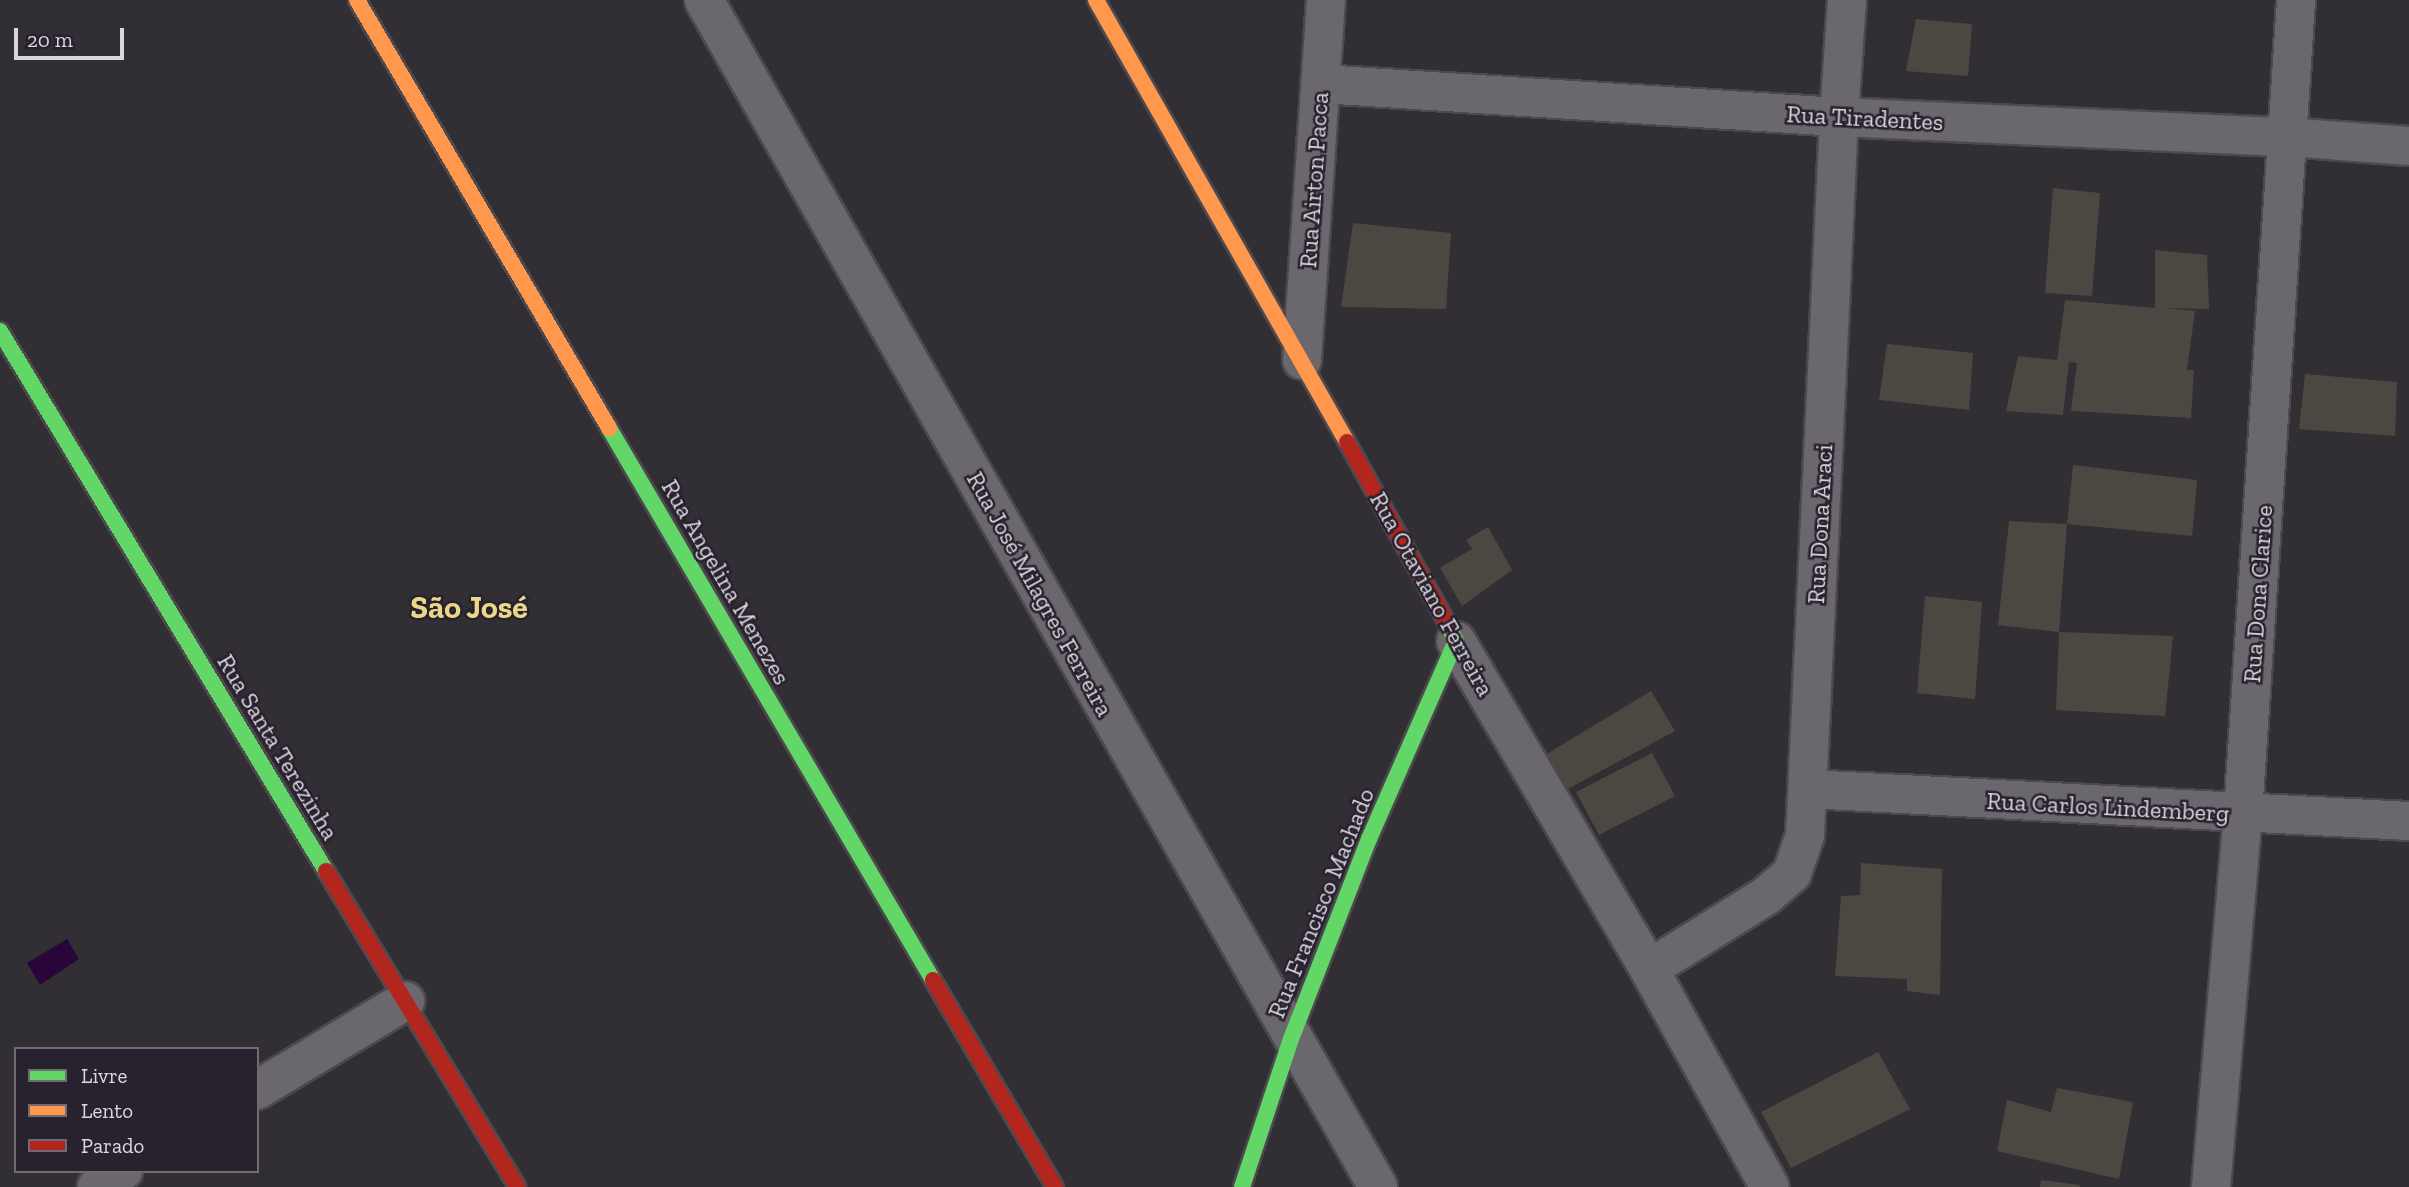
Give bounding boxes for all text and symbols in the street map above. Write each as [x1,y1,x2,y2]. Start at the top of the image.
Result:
scale bar [18,14,128,58]
text: 20 m [27,27,73,52]
street label: Rua Airton Pacca [1293,91,1335,269]
street label: Rua Tiradentes [1786,99,1944,137]
street label: Rua Dona Araci [1801,443,1839,605]
street label: Rua José Milagres Ferreira [961,467,1119,721]
street label: Rua Angelina Menezes [655,474,797,690]
street label: Rua Otaviano Ferreira [1364,487,1500,701]
street label: Rua Dona Clarice [2237,504,2279,684]
district label: São José [410,588,528,626]
street label: Rua Santa Terezinha [211,649,345,845]
street label: Rua Francisco Machado [1262,784,1380,1022]
street label: Rua Carlos Lindemberg [1986,786,2230,828]
legend [14,1047,259,1173]
text: Livre [81,1063,127,1088]
text: Lento [81,1098,133,1123]
text: Parado [81,1133,144,1158]

